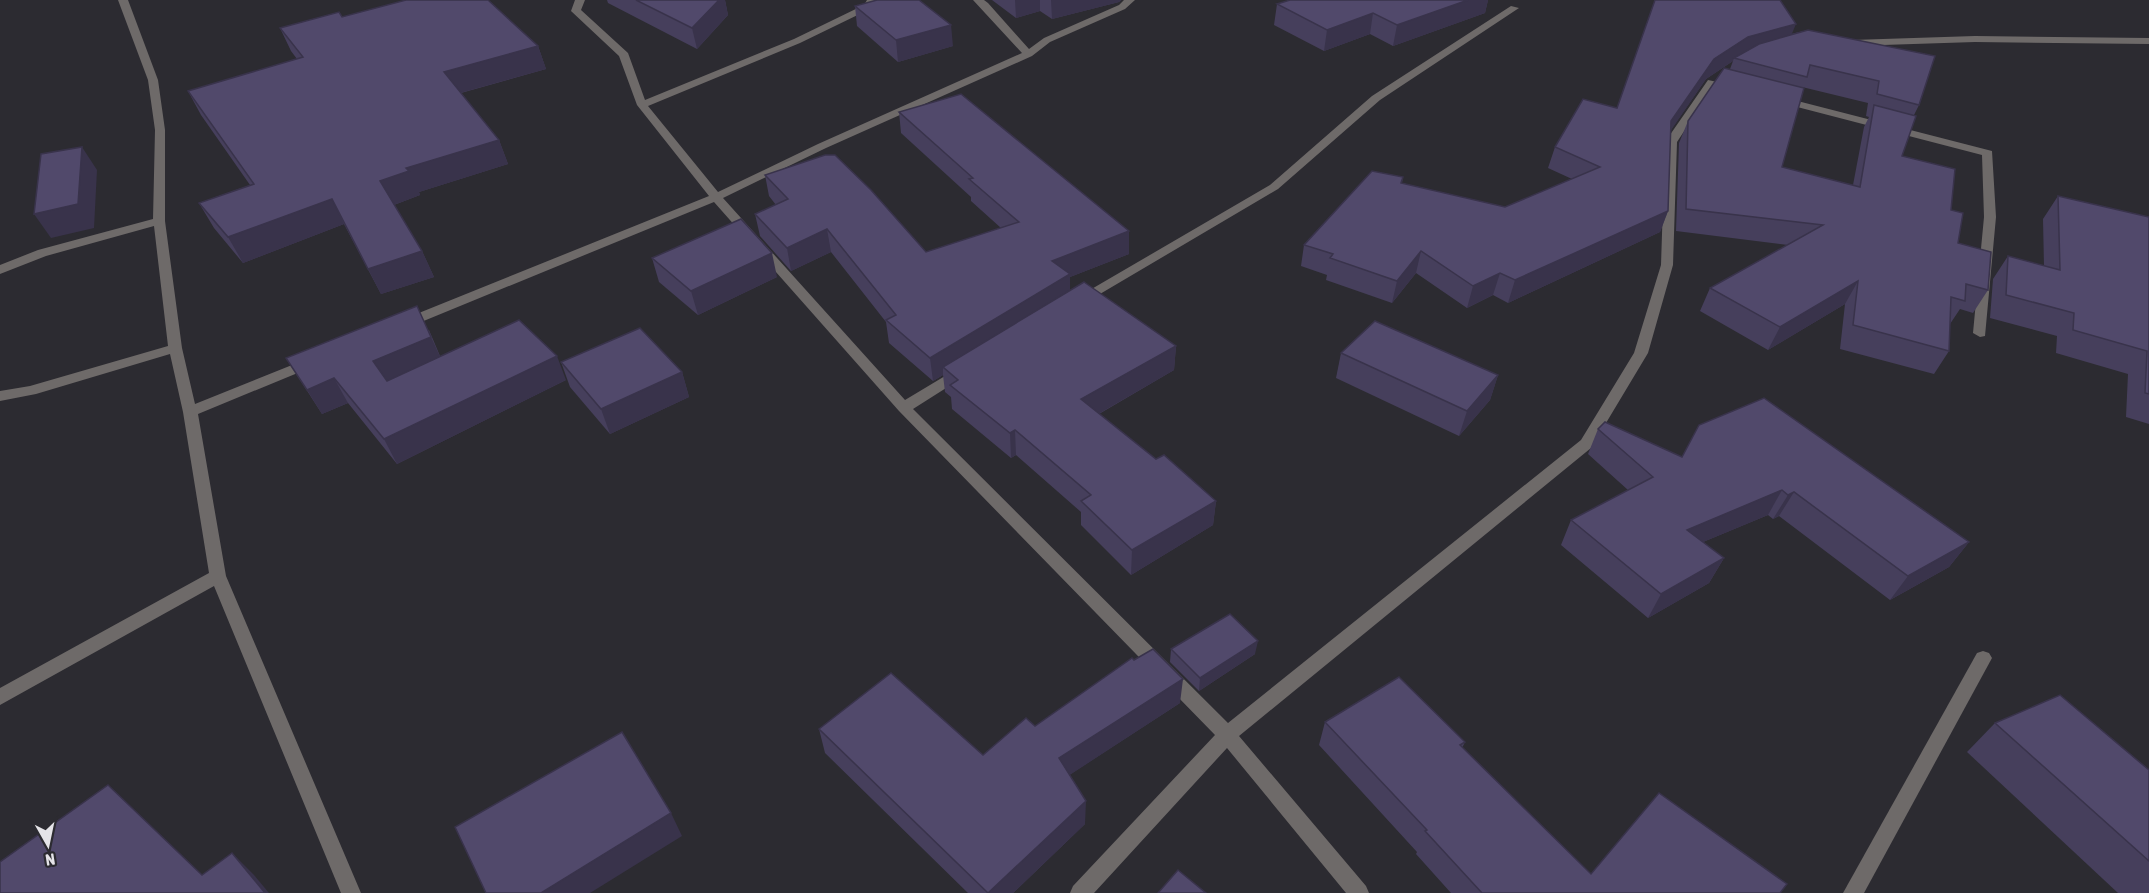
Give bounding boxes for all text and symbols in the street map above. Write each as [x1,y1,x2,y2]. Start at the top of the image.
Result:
north arrow [18,815,78,875]
text: N [44,850,56,869]

